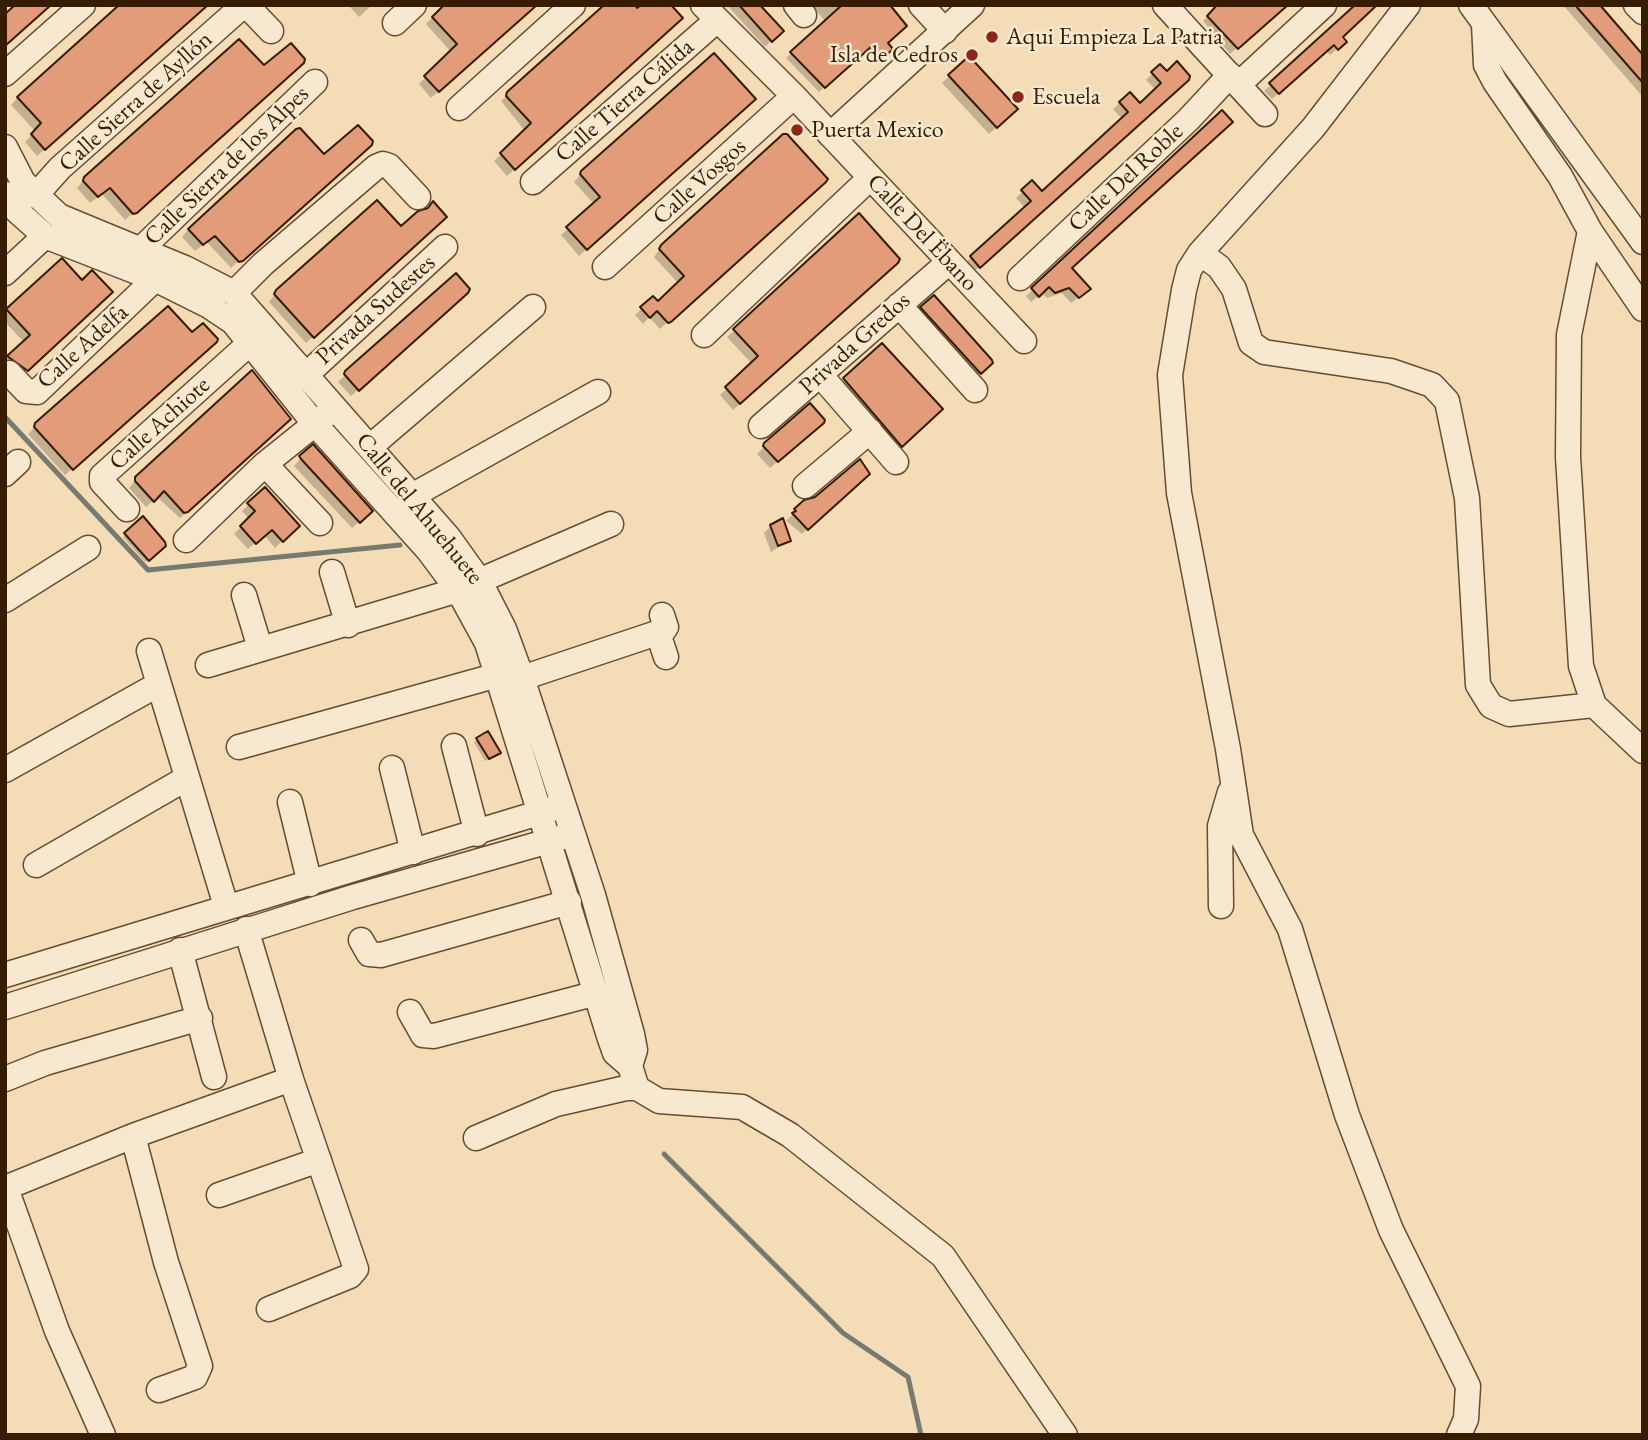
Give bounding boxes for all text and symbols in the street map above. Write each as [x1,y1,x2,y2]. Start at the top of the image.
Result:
place label: Aqui Empieza La Patria [1006,23,1223,51]
street label: Calle Sierra de Ayllón [53,25,219,179]
marker: Aqui Empieza La Patria [984,29,1000,45]
street label: Calle Tierra Cálida [550,33,700,169]
place label: Isla de Cedros [830,41,958,69]
marker: Isla de Cedros [964,47,980,63]
street label: Calle Sierra de los Alpes [139,80,315,252]
place label: Escuela [1032,83,1100,111]
marker: Escuela [1010,89,1026,105]
place label: Puerta Mexico [811,116,944,144]
street label: Calle Del Roble [1063,118,1189,238]
marker: Puerta Mexico [789,122,805,138]
street label: Calle Vosgos [647,133,753,231]
street label: Calle Del Ëbano [860,168,984,298]
street label: Privada Sudestes [310,249,442,371]
street label: Privada Gredos [793,287,917,401]
street label: Calle Adelfa [31,299,135,395]
street label: Calle Achiote [104,371,216,477]
street label: Calle del Ahuehuete [349,427,489,591]

